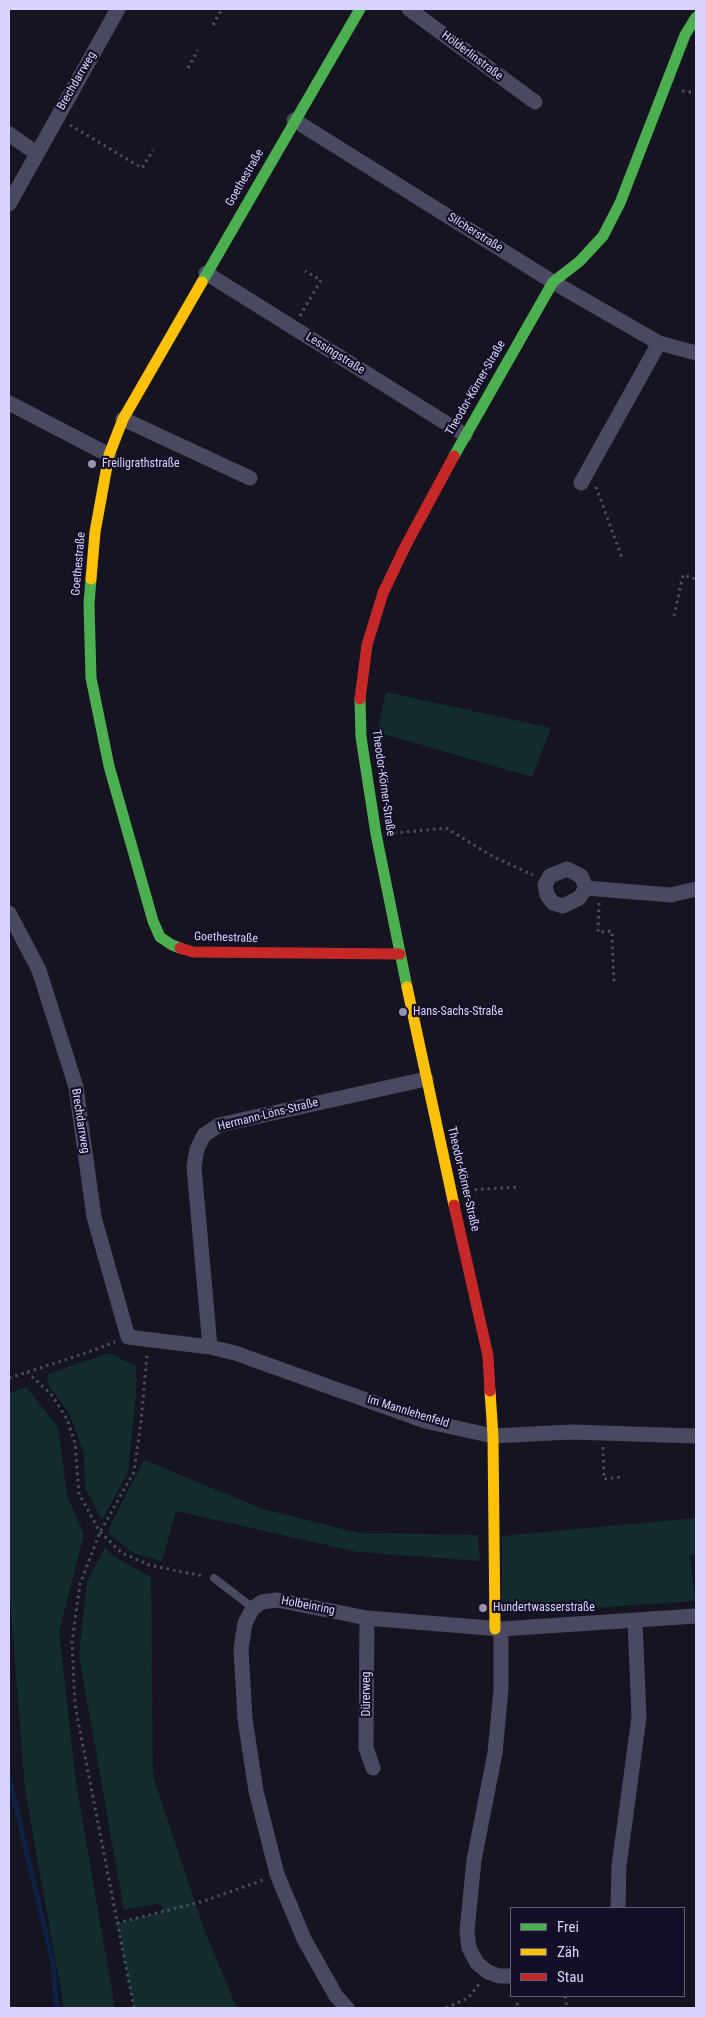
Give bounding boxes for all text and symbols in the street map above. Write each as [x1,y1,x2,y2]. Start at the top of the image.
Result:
street label: Hölderlinstraße [439,28,505,84]
street label: Brechdarrweg [54,49,100,113]
street label: Goethestraße [223,147,267,209]
street label: Silcherstraße [445,210,505,256]
street label: Lessingstraße [303,330,367,378]
street label: Theodor-Körner-Straße [443,338,509,438]
place label: Freiligrathstraße [102,457,180,471]
marker: Freiligrathstraße [86,458,98,470]
street label: Goethestraße [69,532,89,596]
street label: Theodor-Körner-Straße [368,729,398,837]
street label: Goethestraße [194,930,258,946]
place label: Hans-Sachs-Straße [413,1005,503,1019]
marker: Hans-Sachs-Straße [397,1006,409,1018]
street label: Brechdarrweg [68,1088,92,1154]
street label: Hermann-Löns-Straße [216,1096,320,1134]
street label: Theodor-Körner-Straße [444,1125,482,1233]
street label: Im Mannlehenfeld [365,1393,451,1431]
street label: Holbeinring [280,1594,336,1618]
place label: Hundertwasserstraße [493,1601,595,1615]
marker: Hundertwasserstraße [477,1602,489,1614]
street label: Dürerweg [360,1672,374,1716]
legend [510,1907,685,1997]
text: Frei [557,1918,579,1936]
text: Zäh [557,1943,579,1961]
text: Stau [557,1968,584,1986]

